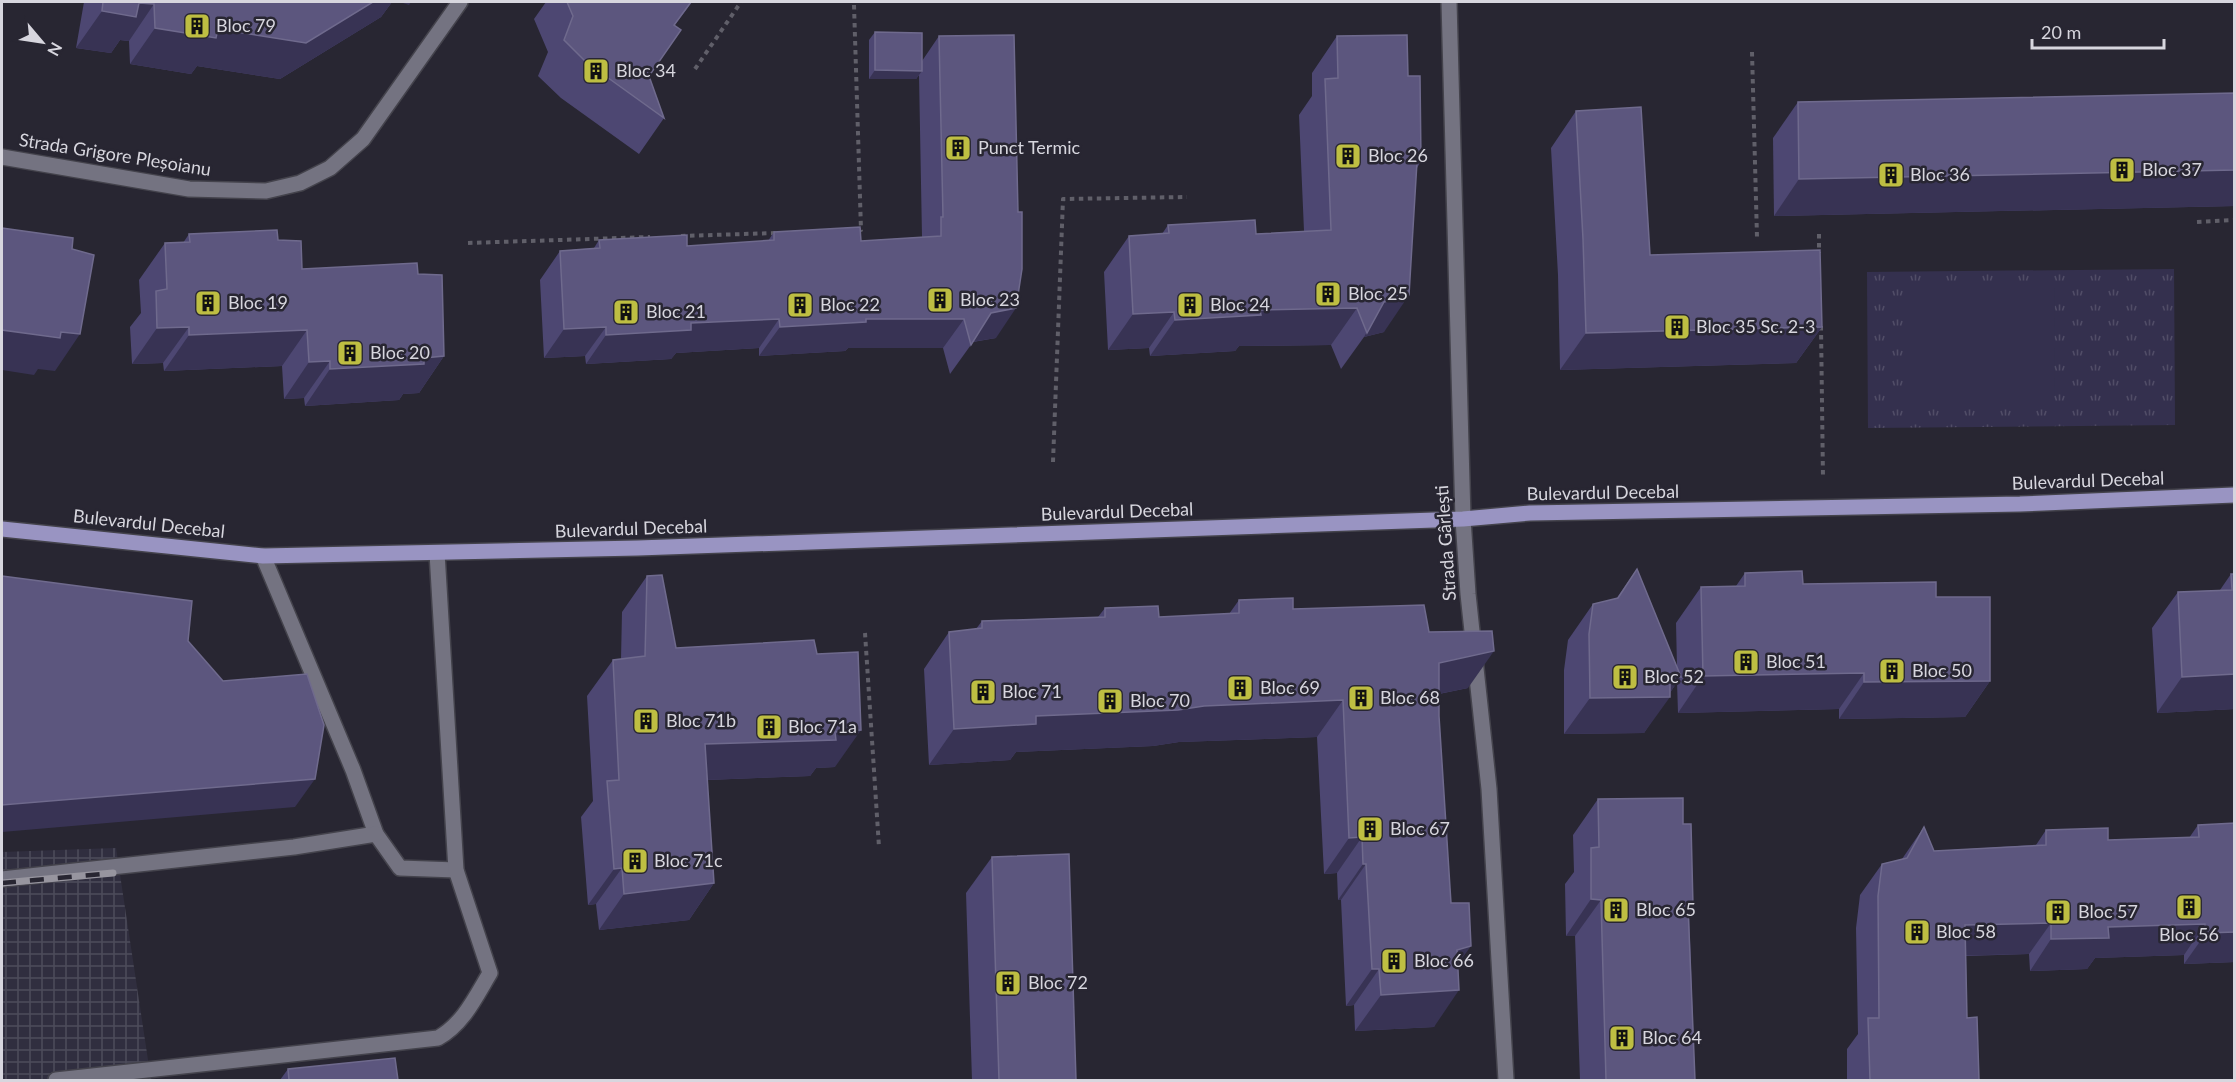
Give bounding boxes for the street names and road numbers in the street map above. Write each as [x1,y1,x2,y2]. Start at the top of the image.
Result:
street label: Strada Grigore Pleșoianu [18,128,213,180]
street label: Bulevardul Decebal [2011,466,2165,494]
street label: Bulevardul Decebal [1527,480,1679,504]
street label: Strada Gârlești [1430,484,1460,602]
street label: Bulevardul Decebal [1040,497,1194,525]
street label: Bulevardul Decebal [72,504,226,542]
street label: Bulevardul Decebal [554,514,708,542]

